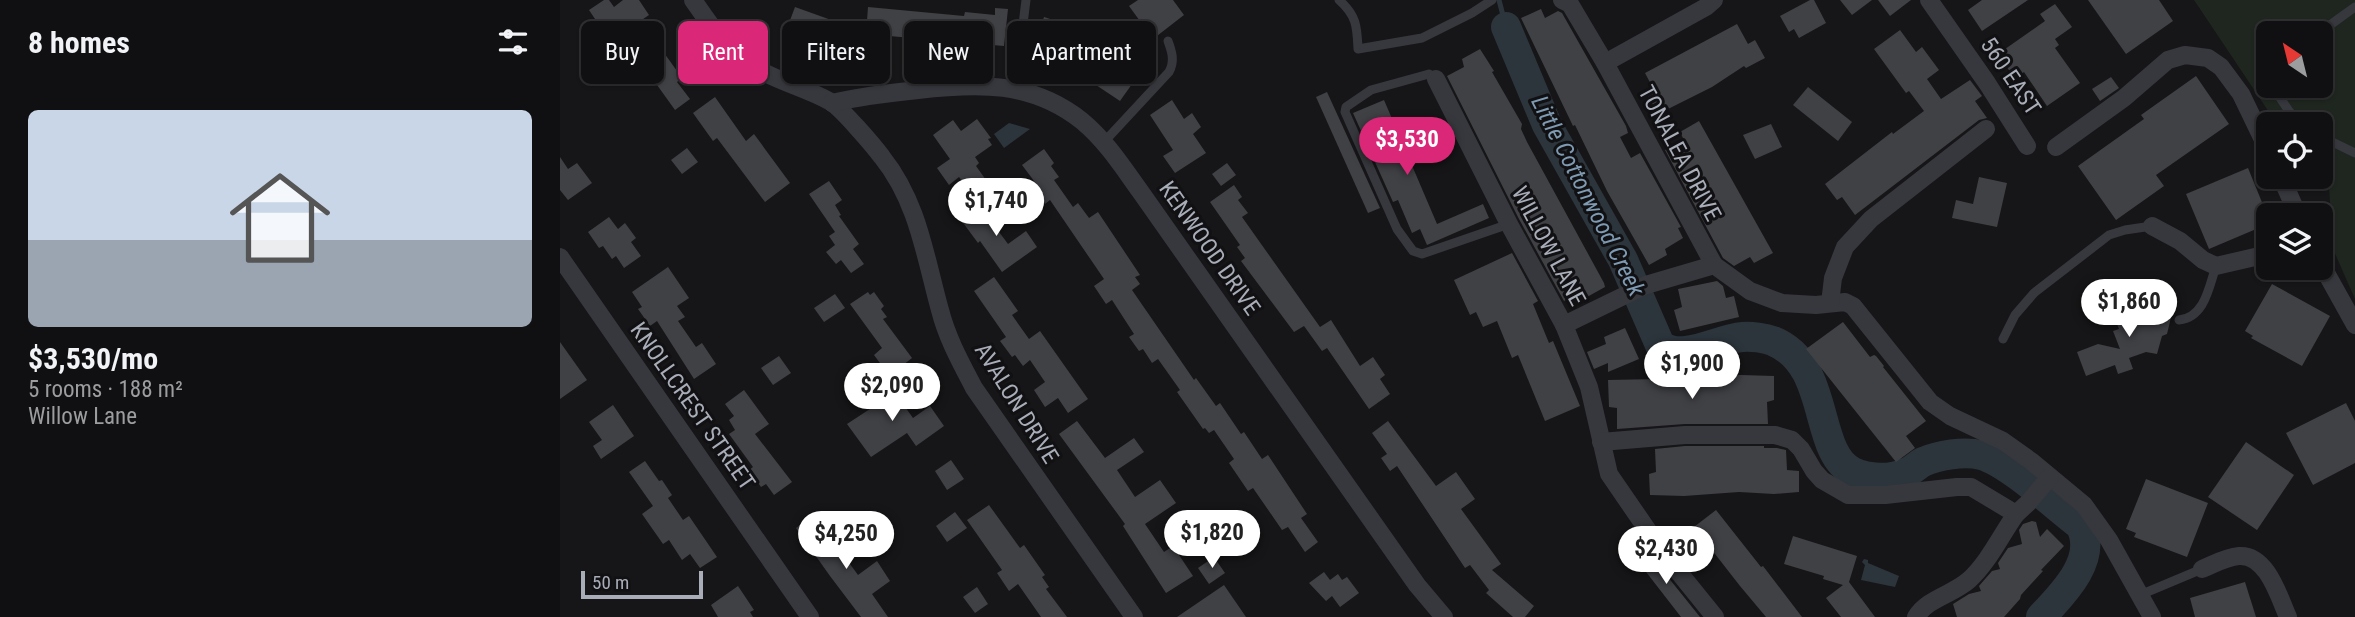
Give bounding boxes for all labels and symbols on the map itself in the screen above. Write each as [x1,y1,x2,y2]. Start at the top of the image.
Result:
north arrow [2256,21,2333,98]
street label: 560 EAST [1975,32,2046,120]
street label: TONALEA DRIVE [1633,81,1727,226]
water label: Little Cottonwood Creek [1525,91,1651,301]
pin: $3,530 [1350,118,1464,177]
street label: KENWOOD DRIVE [1153,176,1266,320]
pin: $1,740 [939,178,1053,238]
street label: WILLOW LANE [1506,182,1591,310]
pin: $1,860 [2072,280,2186,339]
street label: KNOLLCREST STREET [625,317,761,495]
street label: AVALON DRIVE [969,338,1064,468]
pin: $1,900 [1635,342,1749,401]
pin: $2,090 [835,364,949,423]
pin: $1,820 [1155,510,1269,570]
pin: $4,250 [789,512,903,571]
pin: $2,430 [1609,526,1723,586]
scale bar [581,568,704,600]

